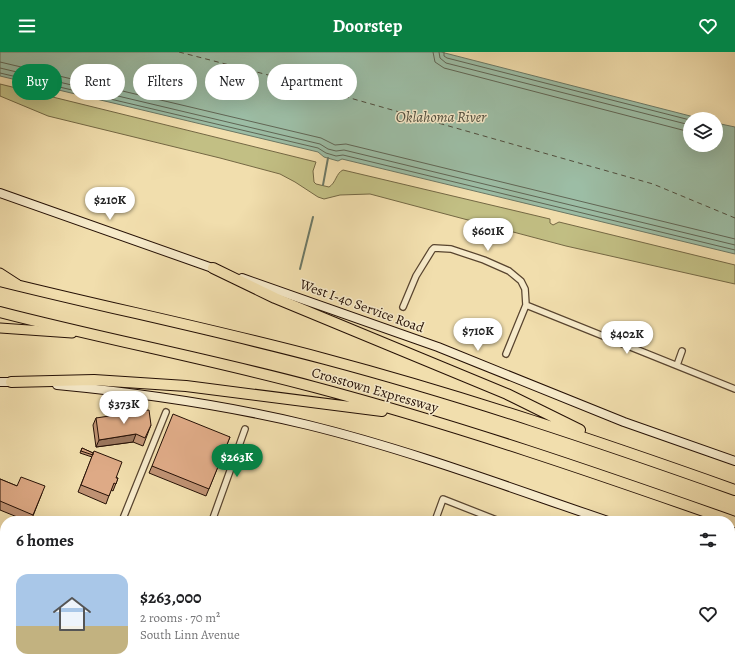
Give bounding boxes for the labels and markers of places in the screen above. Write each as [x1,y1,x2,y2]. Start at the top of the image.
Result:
pin: $210K [82,187,138,221]
pin: $601K [460,218,516,252]
pin: $710K [450,318,506,352]
pin: $402K [599,321,655,355]
pin: $373K [96,391,152,425]
pin: $263K [209,444,265,478]

